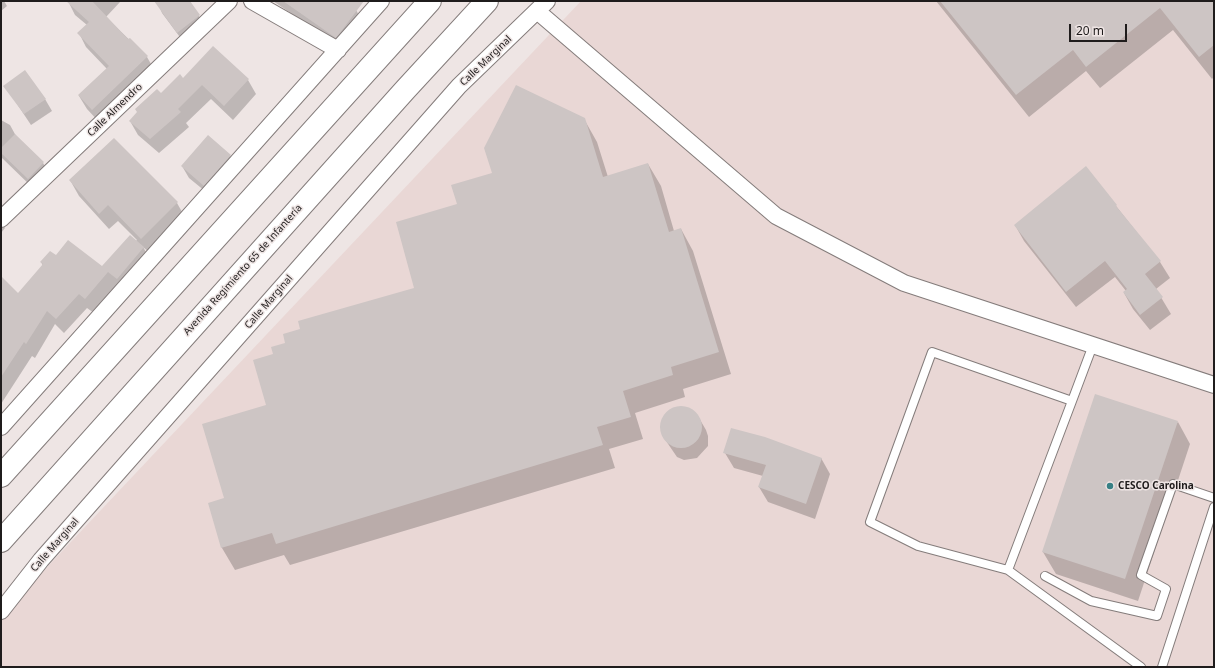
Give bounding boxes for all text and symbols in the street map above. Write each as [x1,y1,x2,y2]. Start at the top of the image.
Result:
scale bar [1071,16,1129,42]
text: 20 m [1076,22,1104,39]
street label: Calle Marginal [458,33,514,89]
street label: Calle Almendro [85,81,145,139]
street label: Avenida Regimiento 65 de Infantería [181,202,305,338]
street label: Calle Marginal [242,273,296,331]
place label: CESCO Carolina [1118,480,1194,492]
marker: CESCO Carolina [1105,481,1115,491]
street label: Calle Marginal [28,516,82,574]

